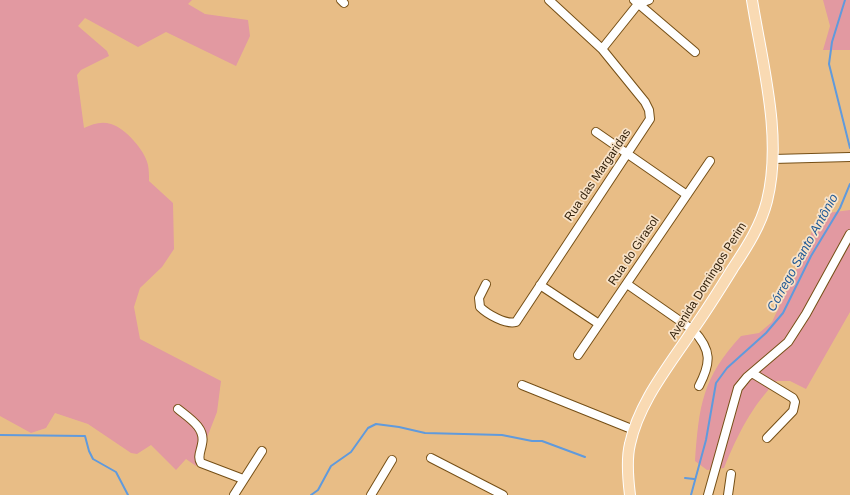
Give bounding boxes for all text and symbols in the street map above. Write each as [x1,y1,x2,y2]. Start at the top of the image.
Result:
street label: Rua das Margaridas [562,126,634,224]
water label: Córrego Santo Antônio [764,191,842,315]
street label: Rua do Girasol [606,214,662,288]
street label: Avenida Domingos Perim [666,220,750,342]

